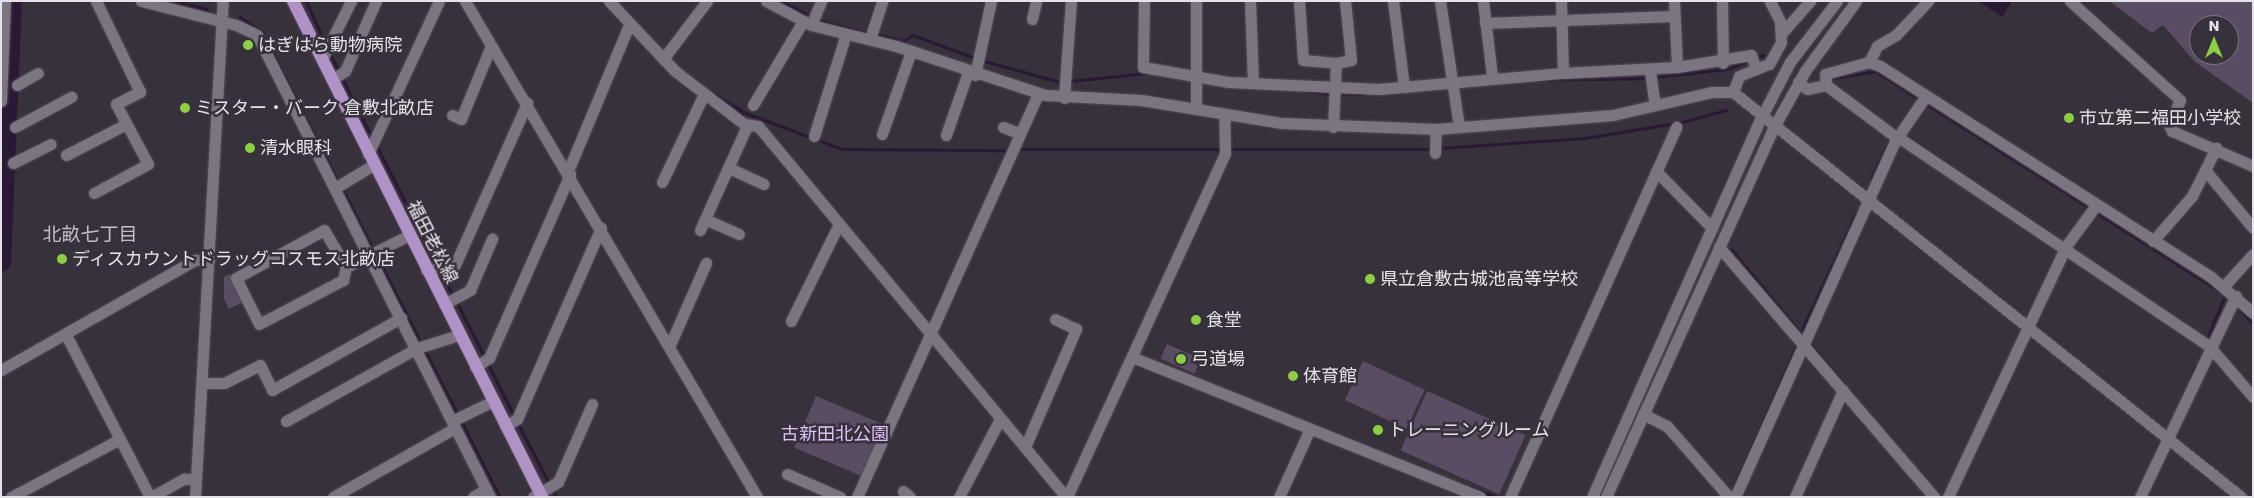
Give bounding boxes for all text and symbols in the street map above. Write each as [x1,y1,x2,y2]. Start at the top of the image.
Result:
north arrow [2189,15,2239,65]
text: N [2209,16,2219,36]
place label: はぎはら動物病院 [258,34,402,56]
marker: はぎはら動物病院 [242,39,254,51]
place label: ミスター・バーク 倉敷北畝店 [195,97,434,119]
marker: ミスター・バーク 倉敷北畝店 [179,102,191,114]
place label: 市立第二福田小学校 [2079,107,2241,129]
marker: 市立第二福田小学校 [2063,112,2075,124]
place label: 清水眼科 [260,137,332,159]
marker: 清水眼科 [244,142,256,154]
street label: 福田老松線 [402,197,462,287]
district label: 北畝七丁目 [43,224,137,246]
place label: ディスカウントドラッグコスモス北畝店 [72,248,396,270]
marker: ディスカウントドラッグコスモス北畝店 [56,253,68,265]
place label: 県立倉敷古城池高等学校 [1380,268,1578,290]
marker: 県立倉敷古城池高等学校 [1364,273,1376,285]
place label: 食堂 [1206,309,1242,331]
marker: 食堂 [1190,314,1202,326]
place label: 弓道場 [1191,348,1245,370]
marker: 弓道場 [1175,353,1187,365]
place label: 体育館 [1303,365,1357,387]
marker: 体育館 [1287,370,1299,382]
place label: トレーニングルーム [1388,419,1550,441]
park label: 古新田北公園 [781,423,889,445]
marker: トレーニングルーム [1372,424,1384,436]

